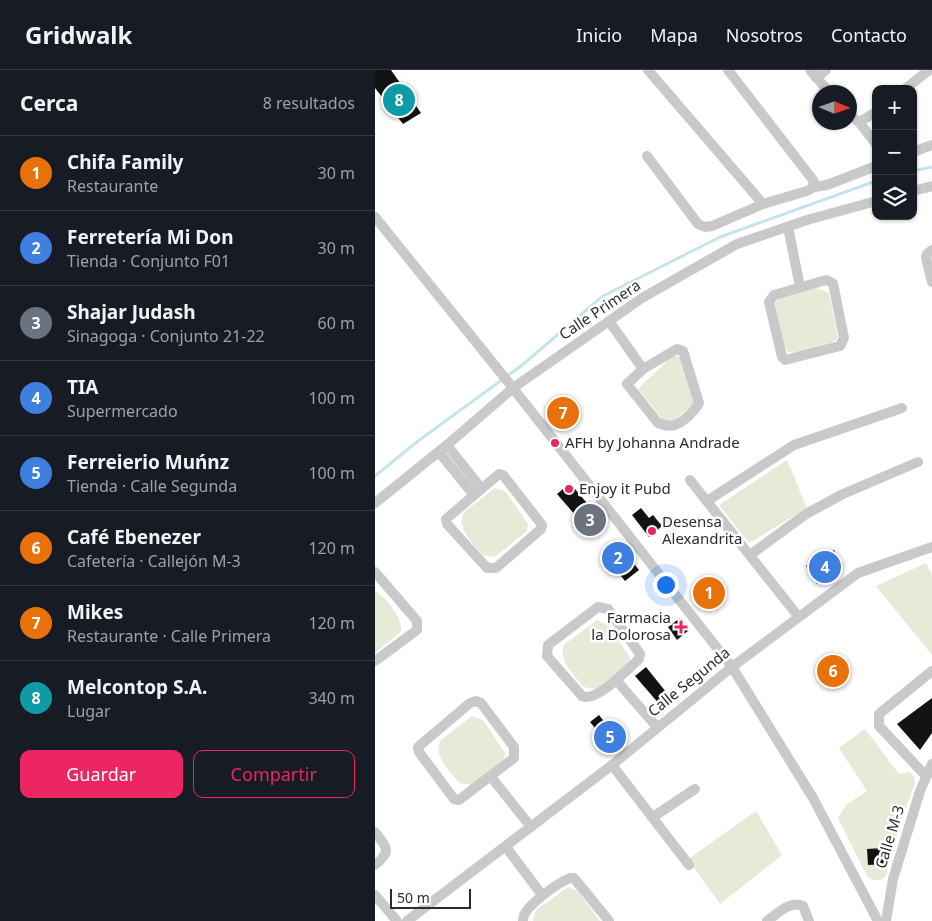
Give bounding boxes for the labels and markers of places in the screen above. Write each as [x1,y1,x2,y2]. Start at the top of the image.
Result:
pin: 8 [383,81,415,119]
pin: 7 [547,394,579,432]
place label: AFH by Johanna Andrade [565,432,740,452]
marker: AFH by Johanna Andrade [549,437,561,449]
place label: Enjoy it Pubd [579,478,671,498]
marker: Enjoy it Pubd [563,483,575,495]
pin: 3 [574,501,606,539]
place label: Desensa Alexandrita [662,511,742,548]
marker: Desensa Alexandrita [646,525,658,537]
pin: 2 [602,539,634,577]
pin: 4 [809,548,841,586]
pin: 1 [693,574,725,612]
place label: Farmacia la Dolorosa [591,607,671,644]
marker: Farmacia la Dolorosa [675,621,687,633]
pin: 6 [817,652,849,690]
pin: 5 [594,718,626,756]

